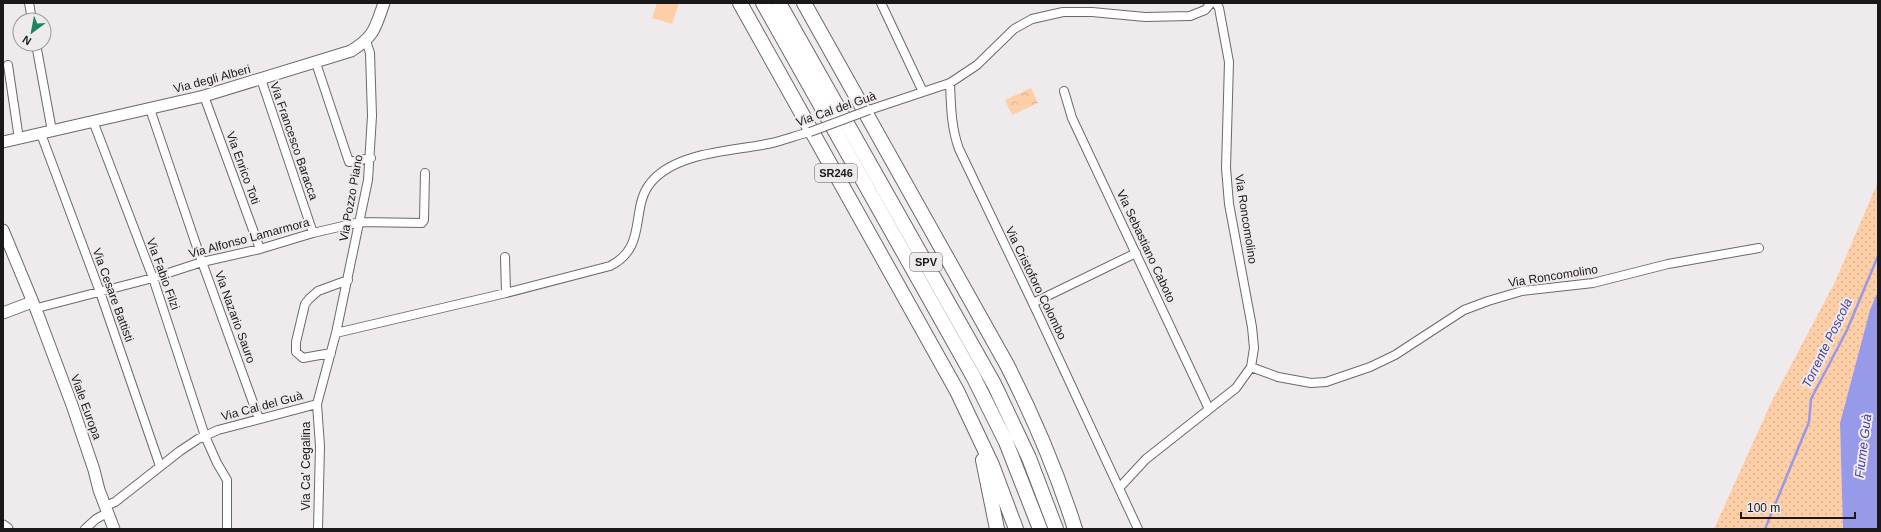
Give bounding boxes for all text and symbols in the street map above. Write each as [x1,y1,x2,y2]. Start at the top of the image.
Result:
north arrow [12,12,52,52]
text: N [20,33,33,48]
street label: Via degli Alberi [172,62,252,96]
street label: Via Francesco Baracca [267,80,321,202]
street label: Via Cal del Guà [794,89,878,129]
street label: Via Enrico Toti [223,130,263,206]
street label: Via Pozzo Piano [336,153,366,242]
road number: SR246 [815,164,857,182]
street label: Via Roncomolino [1232,173,1260,265]
street label: Via Sebastiano Caboto [1114,188,1178,305]
street label: Via Alfonso Lamarmora [187,215,311,261]
street label: Via Cristoforo Colombo [1003,224,1070,342]
street label: Via Fabio Filzi [144,236,182,312]
street label: Via Cesare Battisti [90,246,136,344]
road number: SPV [910,253,942,271]
street label: Via Roncomolino [1507,262,1599,290]
street label: Via Nazario Sauro [212,269,258,365]
water label: Torrente Poscola [1799,296,1855,390]
street label: Viale Europa [68,372,104,442]
street label: Via Cal del Guà [220,388,305,424]
water label: Fiume Guà [1852,413,1874,479]
street label: Via Ca' Cegalina [299,421,313,510]
scale bar [1741,494,1855,520]
text: 100 m [1747,501,1780,515]

